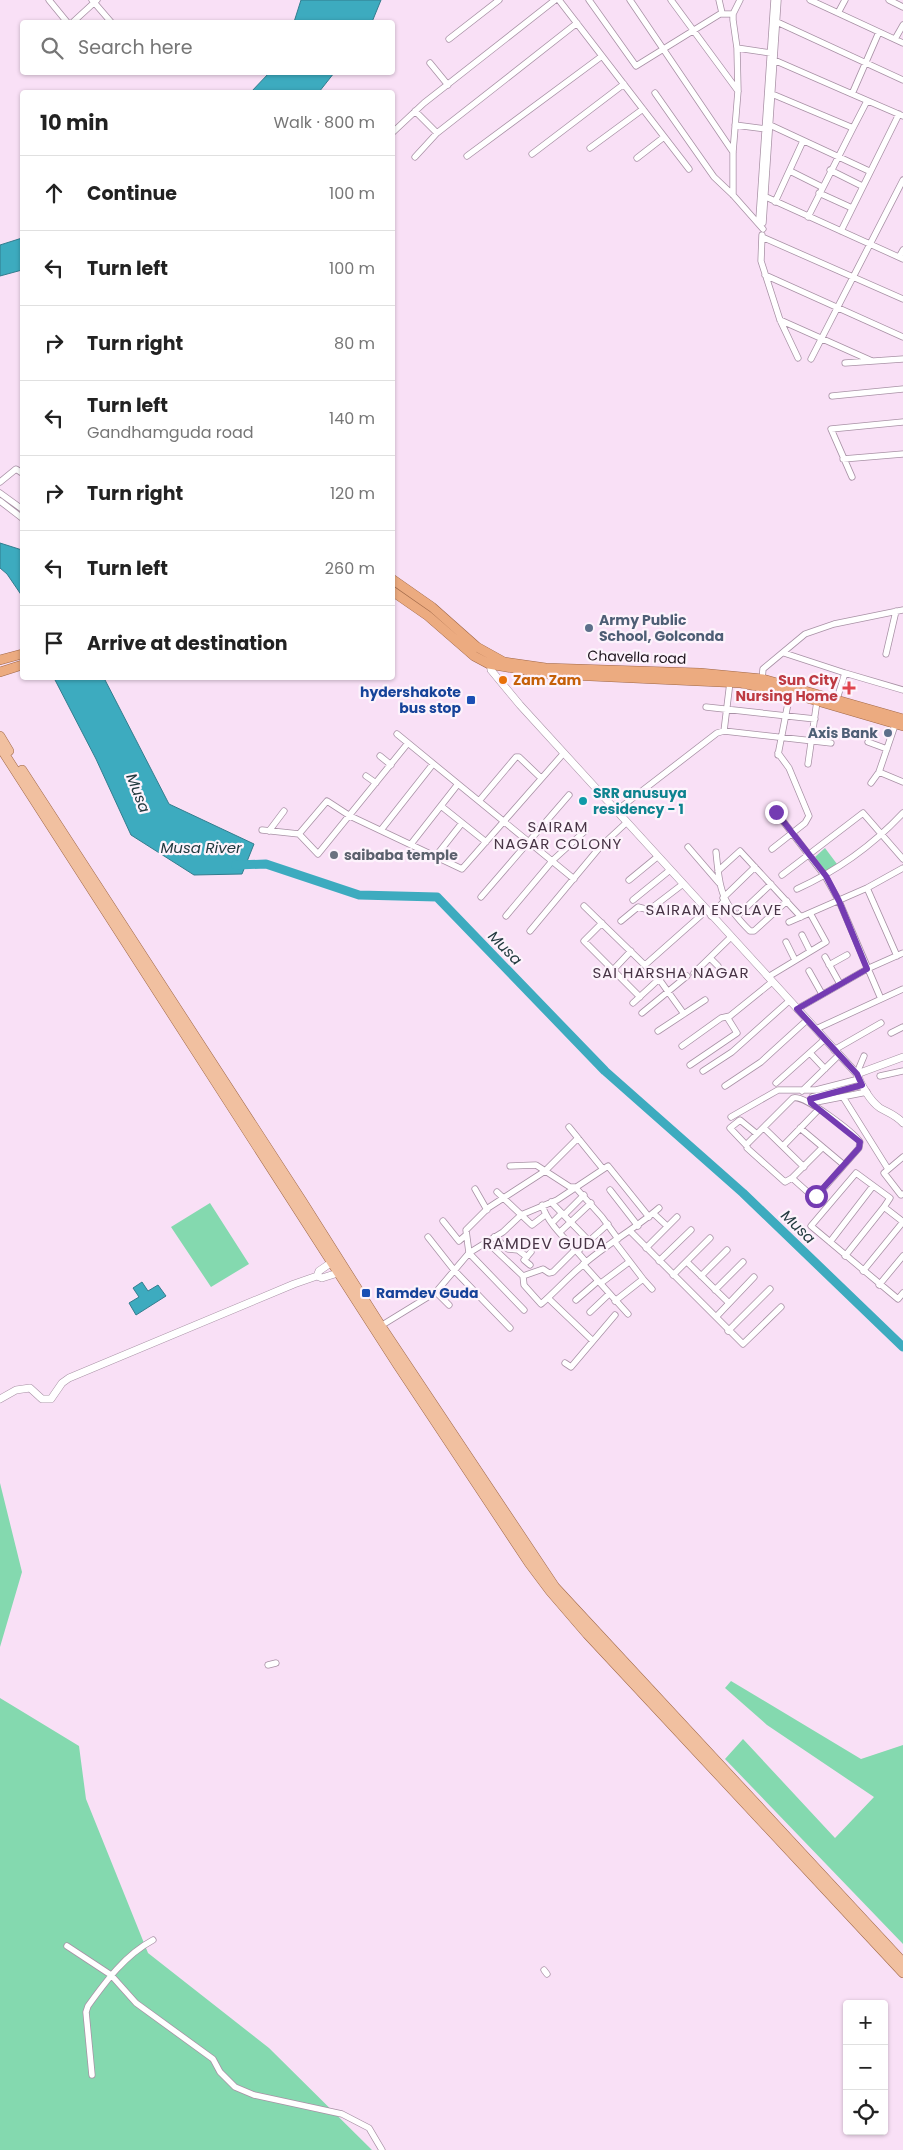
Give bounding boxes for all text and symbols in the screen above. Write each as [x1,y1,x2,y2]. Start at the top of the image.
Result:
search box [20,20,395,75]
icon: search [38,34,66,62]
text: Search here [78,34,192,61]
text: 10 min [40,108,109,137]
text: Walk · 800 m [274,111,375,134]
icon: ahead [40,179,68,207]
text: Continue [87,180,177,207]
text: 100 m [329,182,375,205]
icon: left [40,254,68,282]
text: Turn left [87,255,168,282]
text: 100 m [329,257,375,280]
icon: right [40,329,68,357]
text: Turn right [87,330,183,357]
text: 80 m [334,332,375,355]
text: Turn left [87,392,168,419]
icon: left [40,404,68,432]
text: 140 m [329,407,375,430]
text: Gandhamguda road [87,421,254,444]
icon: right [40,479,68,507]
text: Turn right [87,480,183,507]
text: 120 m [330,482,375,505]
icon: left [40,554,68,582]
text: Turn left [87,555,168,582]
text: 260 m [325,557,375,580]
place label: Army Public School, Golconda [599,610,724,646]
marker: Army Public School, Golconda [583,622,595,634]
icon: arrive [40,629,68,657]
text: Arrive at destination [87,630,288,657]
street label: Chavella road [587,645,687,669]
place label: Zam Zam [513,670,581,690]
place label: Sun City Nursing Home [736,670,838,706]
marker: Zam Zam [497,674,509,686]
marker: Sun City Nursing Home [842,681,856,695]
place label: hydershakote bus stop [360,682,461,718]
marker: hydershakote bus stop [465,694,477,706]
place label: Axis Bank [808,723,878,743]
marker: Axis Bank [882,727,894,739]
water label: Musa [121,770,156,815]
place label: SRR anusuya residency - 1 [593,783,687,819]
marker: SRR anusuya residency - 1 [577,795,589,807]
route end [765,801,788,824]
district label: SAIRAM NAGAR COLONY [494,816,622,854]
water label: Musa River [160,837,242,858]
place label: saibaba temple [344,845,458,865]
marker: saibaba temple [328,849,340,861]
district label: SAIRAM ENCLAVE [645,899,783,920]
water label: Musa [484,926,527,970]
district label: SAI HARSHA NAGAR [592,962,750,983]
route start [805,1185,828,1208]
water label: Musa [776,1205,820,1248]
district label: RAMDEV GUDA [482,1232,608,1255]
place label: Ramdev Guda [376,1283,478,1303]
marker: Ramdev Guda [360,1287,372,1299]
map controls [843,2000,888,2135]
button: + [843,2000,888,2045]
button: − [843,2045,888,2090]
button: locate [843,2090,888,2135]

